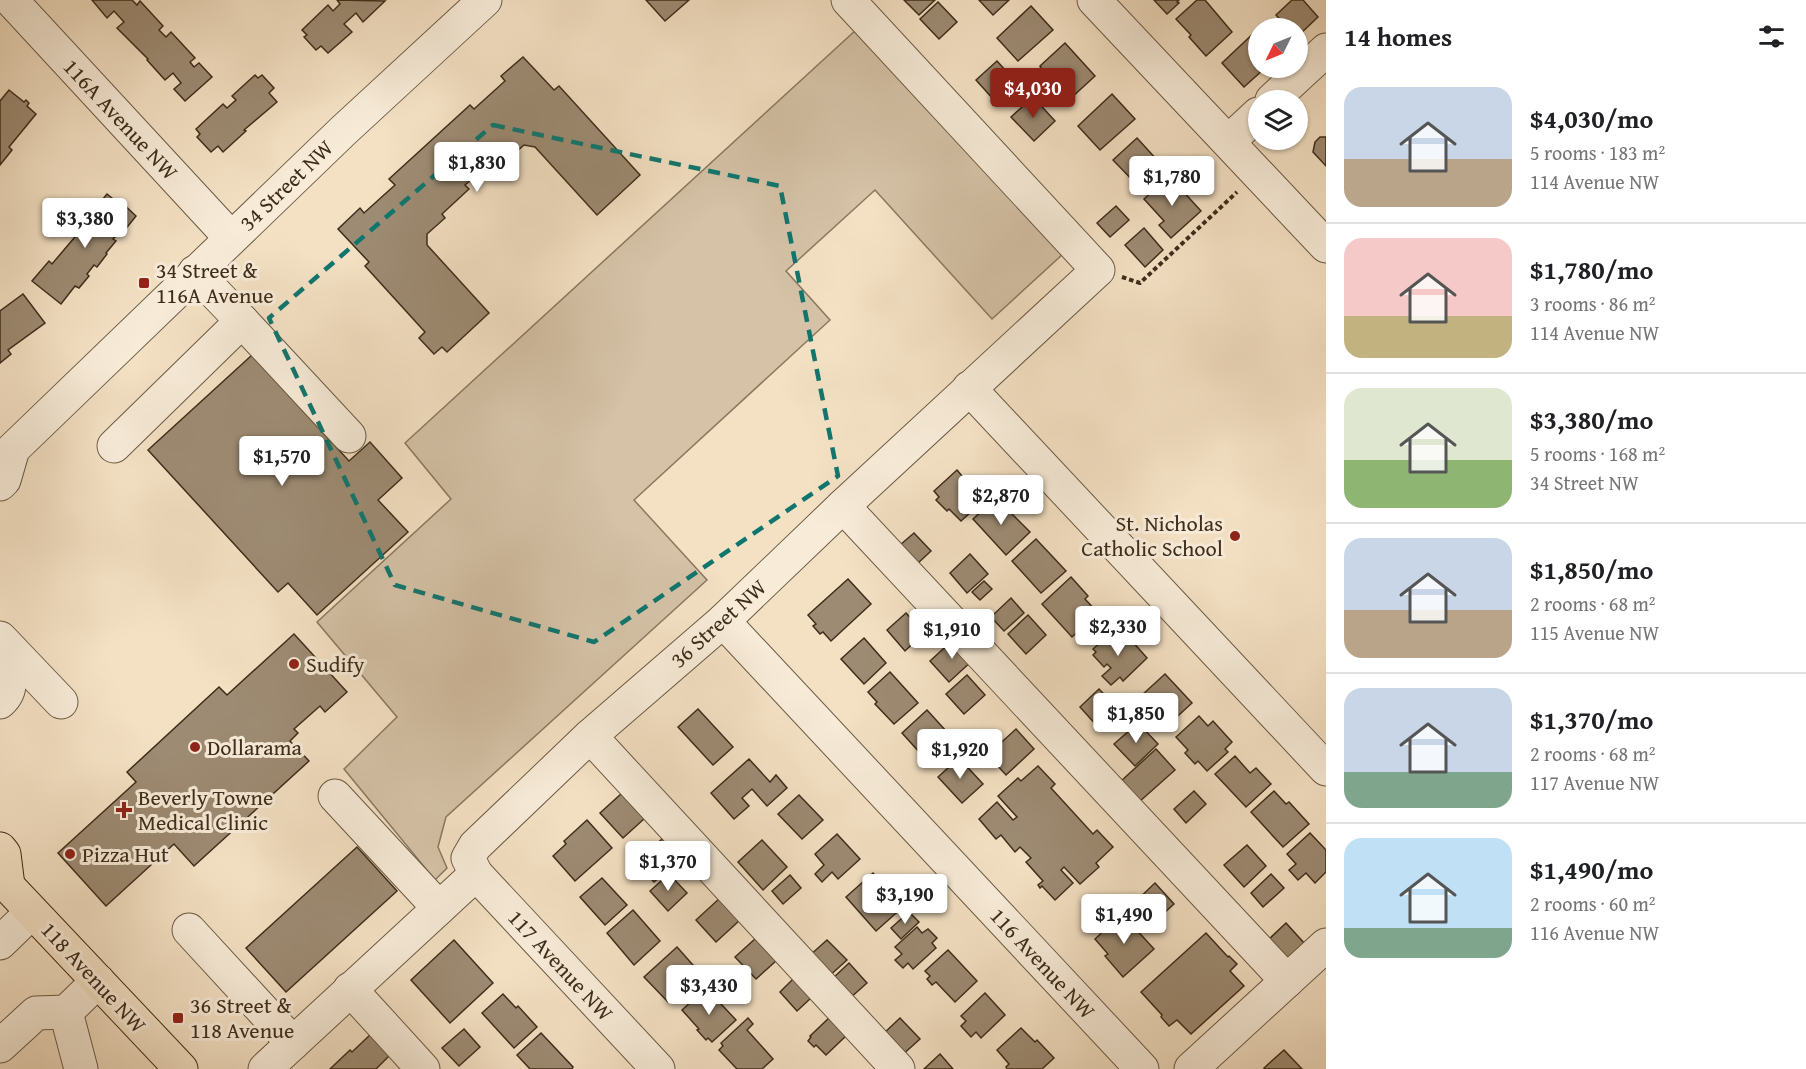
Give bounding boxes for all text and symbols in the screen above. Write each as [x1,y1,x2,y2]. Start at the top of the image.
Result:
text: 14 homes [1344,17,1452,56]
north arrow [1248,18,1308,78]
map controls [1248,18,1308,150]
icon: filters [1755,20,1788,53]
street label: 116A Avenue NW [56,51,186,187]
pin: $4,030 [984,68,1082,119]
text: $4,030 [1004,73,1062,102]
button: layers [1248,90,1308,150]
text: $4,030/mo [1530,99,1653,138]
icon: home [1392,111,1464,183]
street label: 34 Street NW [232,132,340,238]
text: 5 rooms · 183 m² [1530,138,1665,167]
pin: $1,830 [428,142,526,193]
text: $1,830 [448,147,506,176]
pin: $1,780 [1123,156,1221,207]
text: $1,780 [1143,161,1201,190]
text: 114 Avenue NW [1530,167,1659,196]
pin: $3,380 [36,198,134,249]
text: $3,380 [56,203,114,232]
text: $1,780/mo [1530,250,1653,289]
place label: 34 Street & 116A Avenue [156,254,274,311]
icon: home [1392,262,1464,334]
marker: 34 Street & 116A Avenue [137,276,151,290]
text: 3 rooms · 86 m² [1530,289,1656,318]
text: 114 Avenue NW [1530,318,1659,347]
text: $3,380/mo [1530,400,1653,439]
icon: home [1392,412,1464,484]
pin: $1,570 [233,436,331,487]
text: 5 rooms · 168 m² [1530,439,1665,468]
text: $1,570 [253,441,311,470]
text: 34 Street NW [1530,468,1639,497]
pin: $2,870 [952,475,1050,526]
text: $2,870 [972,480,1030,509]
place label: St. Nicholas Catholic School [1081,507,1223,564]
marker: St. Nicholas Catholic School [1228,529,1242,543]
text: $1,850/mo [1530,550,1653,589]
icon: home [1392,562,1464,634]
street label: 36 Street NW [663,571,773,675]
text: 2 rooms · 68 m² [1530,589,1656,618]
pin: $2,330 [1069,606,1167,657]
pin: $1,910 [903,609,1001,660]
text: $2,330 [1089,611,1147,640]
text: $1,910 [923,614,981,643]
text: 115 Avenue NW [1530,618,1659,647]
place label: Sudify [306,648,365,680]
marker: Sudify [287,657,301,671]
pin: $1,850 [1087,693,1185,744]
text: $1,850 [1107,698,1165,727]
text: $1,370/mo [1530,700,1653,739]
icon: home [1392,712,1464,784]
pin: $1,920 [911,729,1009,780]
place label: Dollarama [207,731,303,763]
text: $1,920 [931,734,989,763]
text: 2 rooms · 68 m² [1530,739,1656,768]
marker: Dollarama [188,740,202,754]
text: 117 Avenue NW [1530,768,1659,797]
place label: Beverly Towne Medical Clinic [138,781,273,838]
marker: Beverly Towne Medical Clinic [115,801,133,819]
place label: Pizza Hut [82,838,169,870]
pin: $1,370 [619,841,717,892]
text: $1,370 [639,846,697,875]
marker: Pizza Hut [63,847,77,861]
text: $1,490/mo [1530,850,1653,889]
icon: home [1392,862,1464,934]
pin: $3,190 [856,874,954,925]
text: $3,190 [876,879,934,908]
text: 2 rooms · 60 m² [1530,889,1656,918]
pin: $1,490 [1075,894,1173,945]
text: $1,490 [1095,899,1153,928]
street label: 116 Avenue NW [983,900,1103,1026]
street label: 117 Avenue NW [501,902,621,1028]
street label: 118 Avenue NW [34,914,154,1040]
text: 116 Avenue NW [1530,918,1659,947]
pin: $3,430 [660,965,758,1016]
text: $3,430 [680,970,738,999]
place label: 36 Street & 118 Avenue [190,989,294,1046]
marker: 36 Street & 118 Avenue [171,1011,185,1025]

